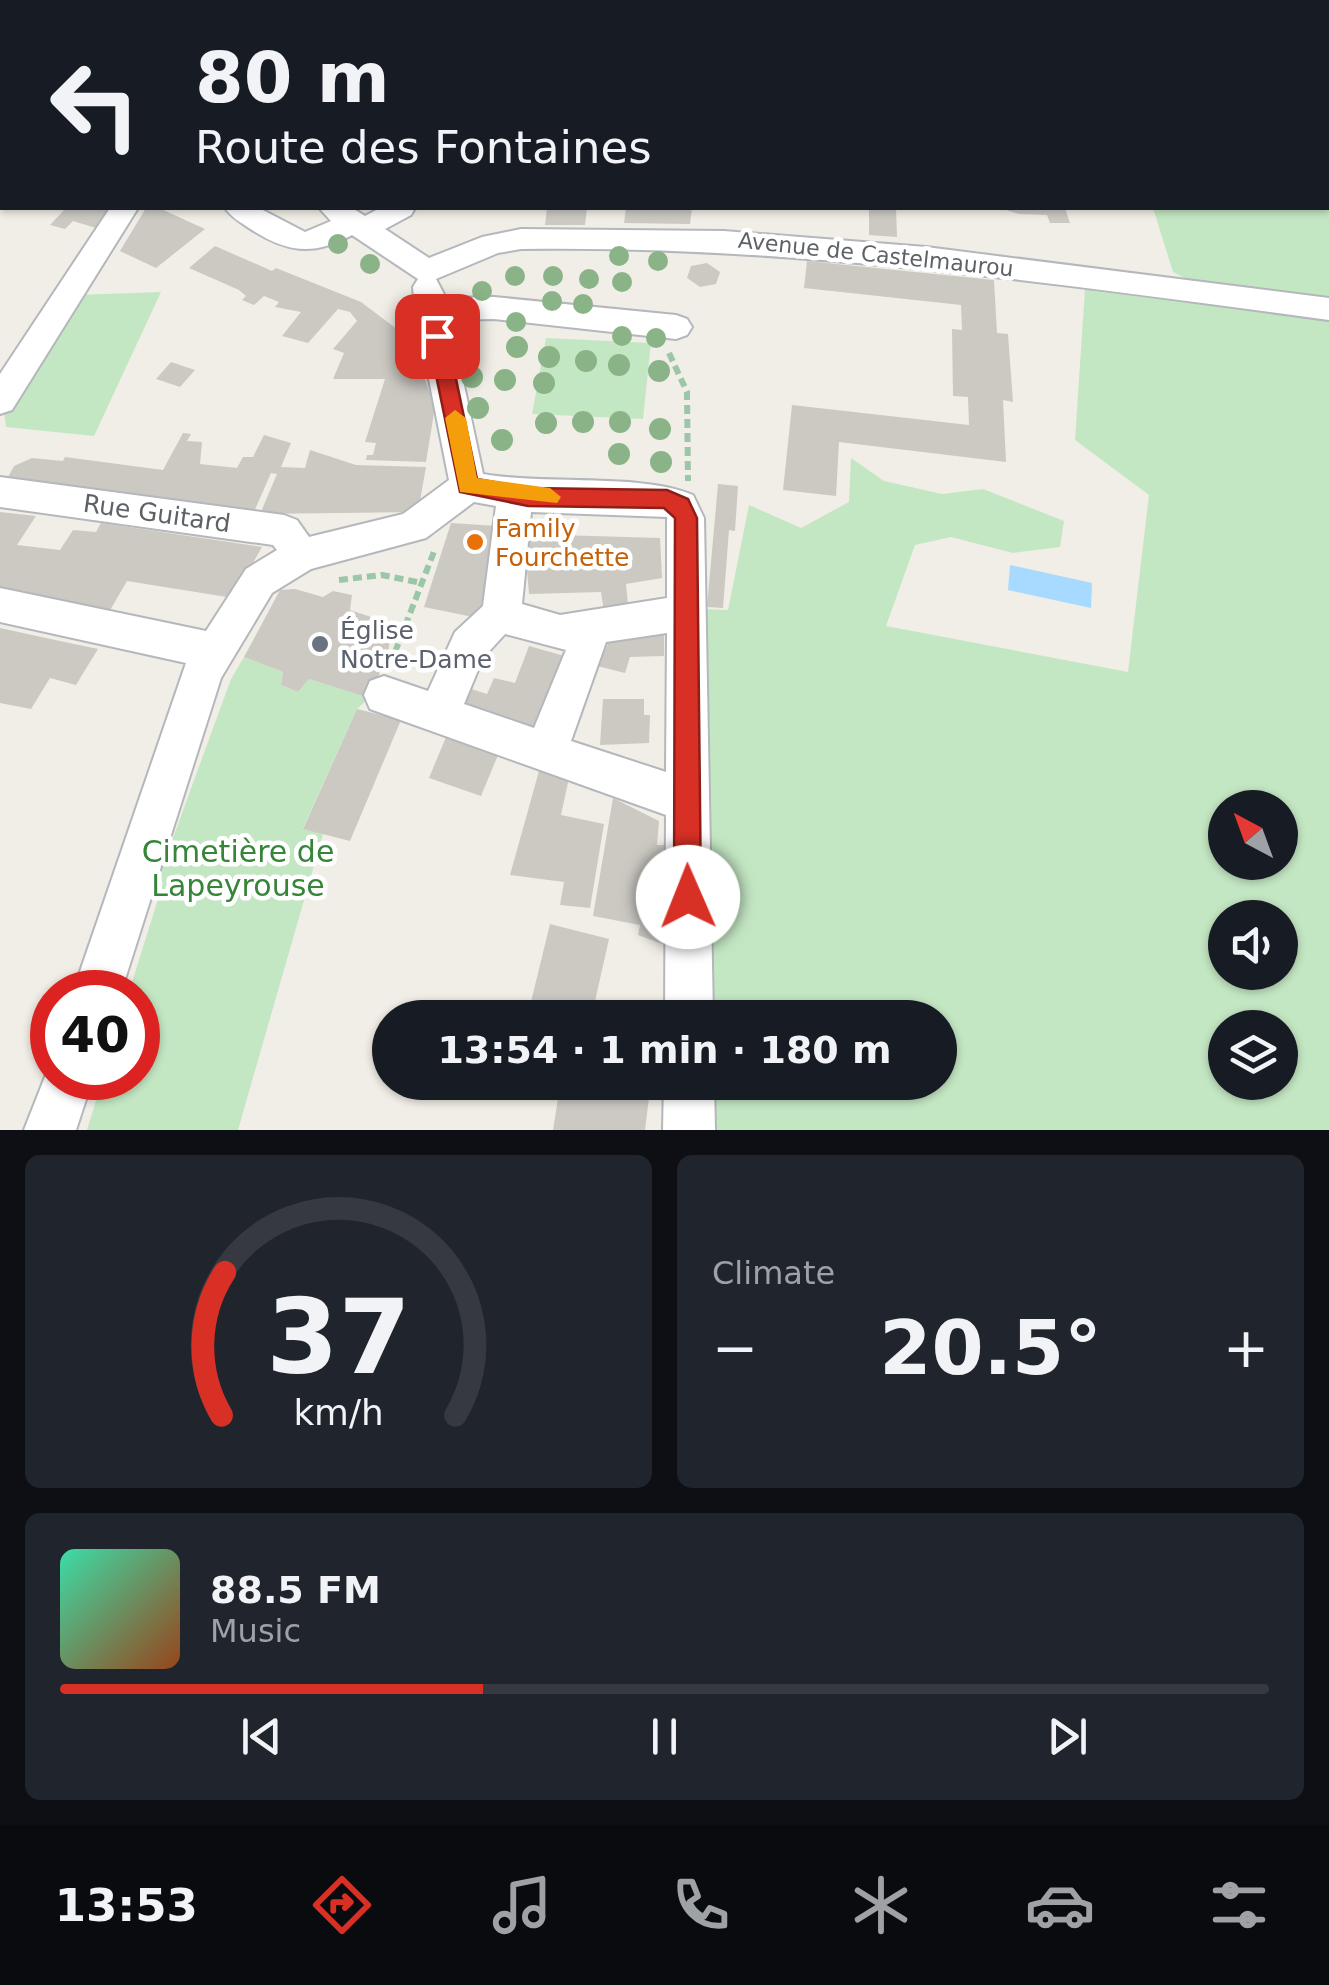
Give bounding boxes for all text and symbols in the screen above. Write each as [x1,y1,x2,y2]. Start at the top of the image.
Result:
text: 80 m [195,37,390,119]
icon: left [30,40,160,170]
text: Route des Fontaines [195,121,652,174]
street label: Avenue de Castelmaurou [737,228,1015,281]
pin [395,294,480,379]
icon: arrive [410,309,465,364]
street label: Rue Guitard [81,489,232,538]
place label: Family Fourchette [495,514,629,572]
marker: Family Fourchette [464,531,486,553]
place label: Église Notre-Dame [340,616,492,674]
marker: Église Notre-Dame [309,633,331,655]
north arrow [1208,790,1298,880]
map controls [1208,790,1298,1100]
park label: Cimetière de Lapeyrouse [142,834,334,903]
position arrow [636,845,740,949]
button: sound [1208,900,1298,990]
speed limit sign: 40 [30,970,160,1100]
button: layers [1208,1010,1298,1100]
text: 13:54 · 1 min · 180 m [437,1028,892,1072]
text: Climate [712,1254,835,1292]
text: 37 [266,1276,411,1398]
text: 20.5° [879,1304,1102,1392]
text: − [712,1316,758,1380]
text: + [1223,1316,1269,1380]
text: km/h [293,1392,384,1433]
text: 88.5 FM [210,1568,381,1612]
text: Music [210,1612,301,1650]
icon: previous [234,1709,289,1764]
icon: pause [637,1709,692,1764]
icon: next [1040,1709,1095,1764]
icon: directions [307,1870,377,1940]
icon: music [487,1870,557,1940]
icon: phone [666,1870,736,1940]
icon: climate [846,1870,916,1940]
icon: car [1025,1870,1095,1940]
icon: filters [1204,1870,1274,1940]
text: 13:53 [55,1879,198,1932]

